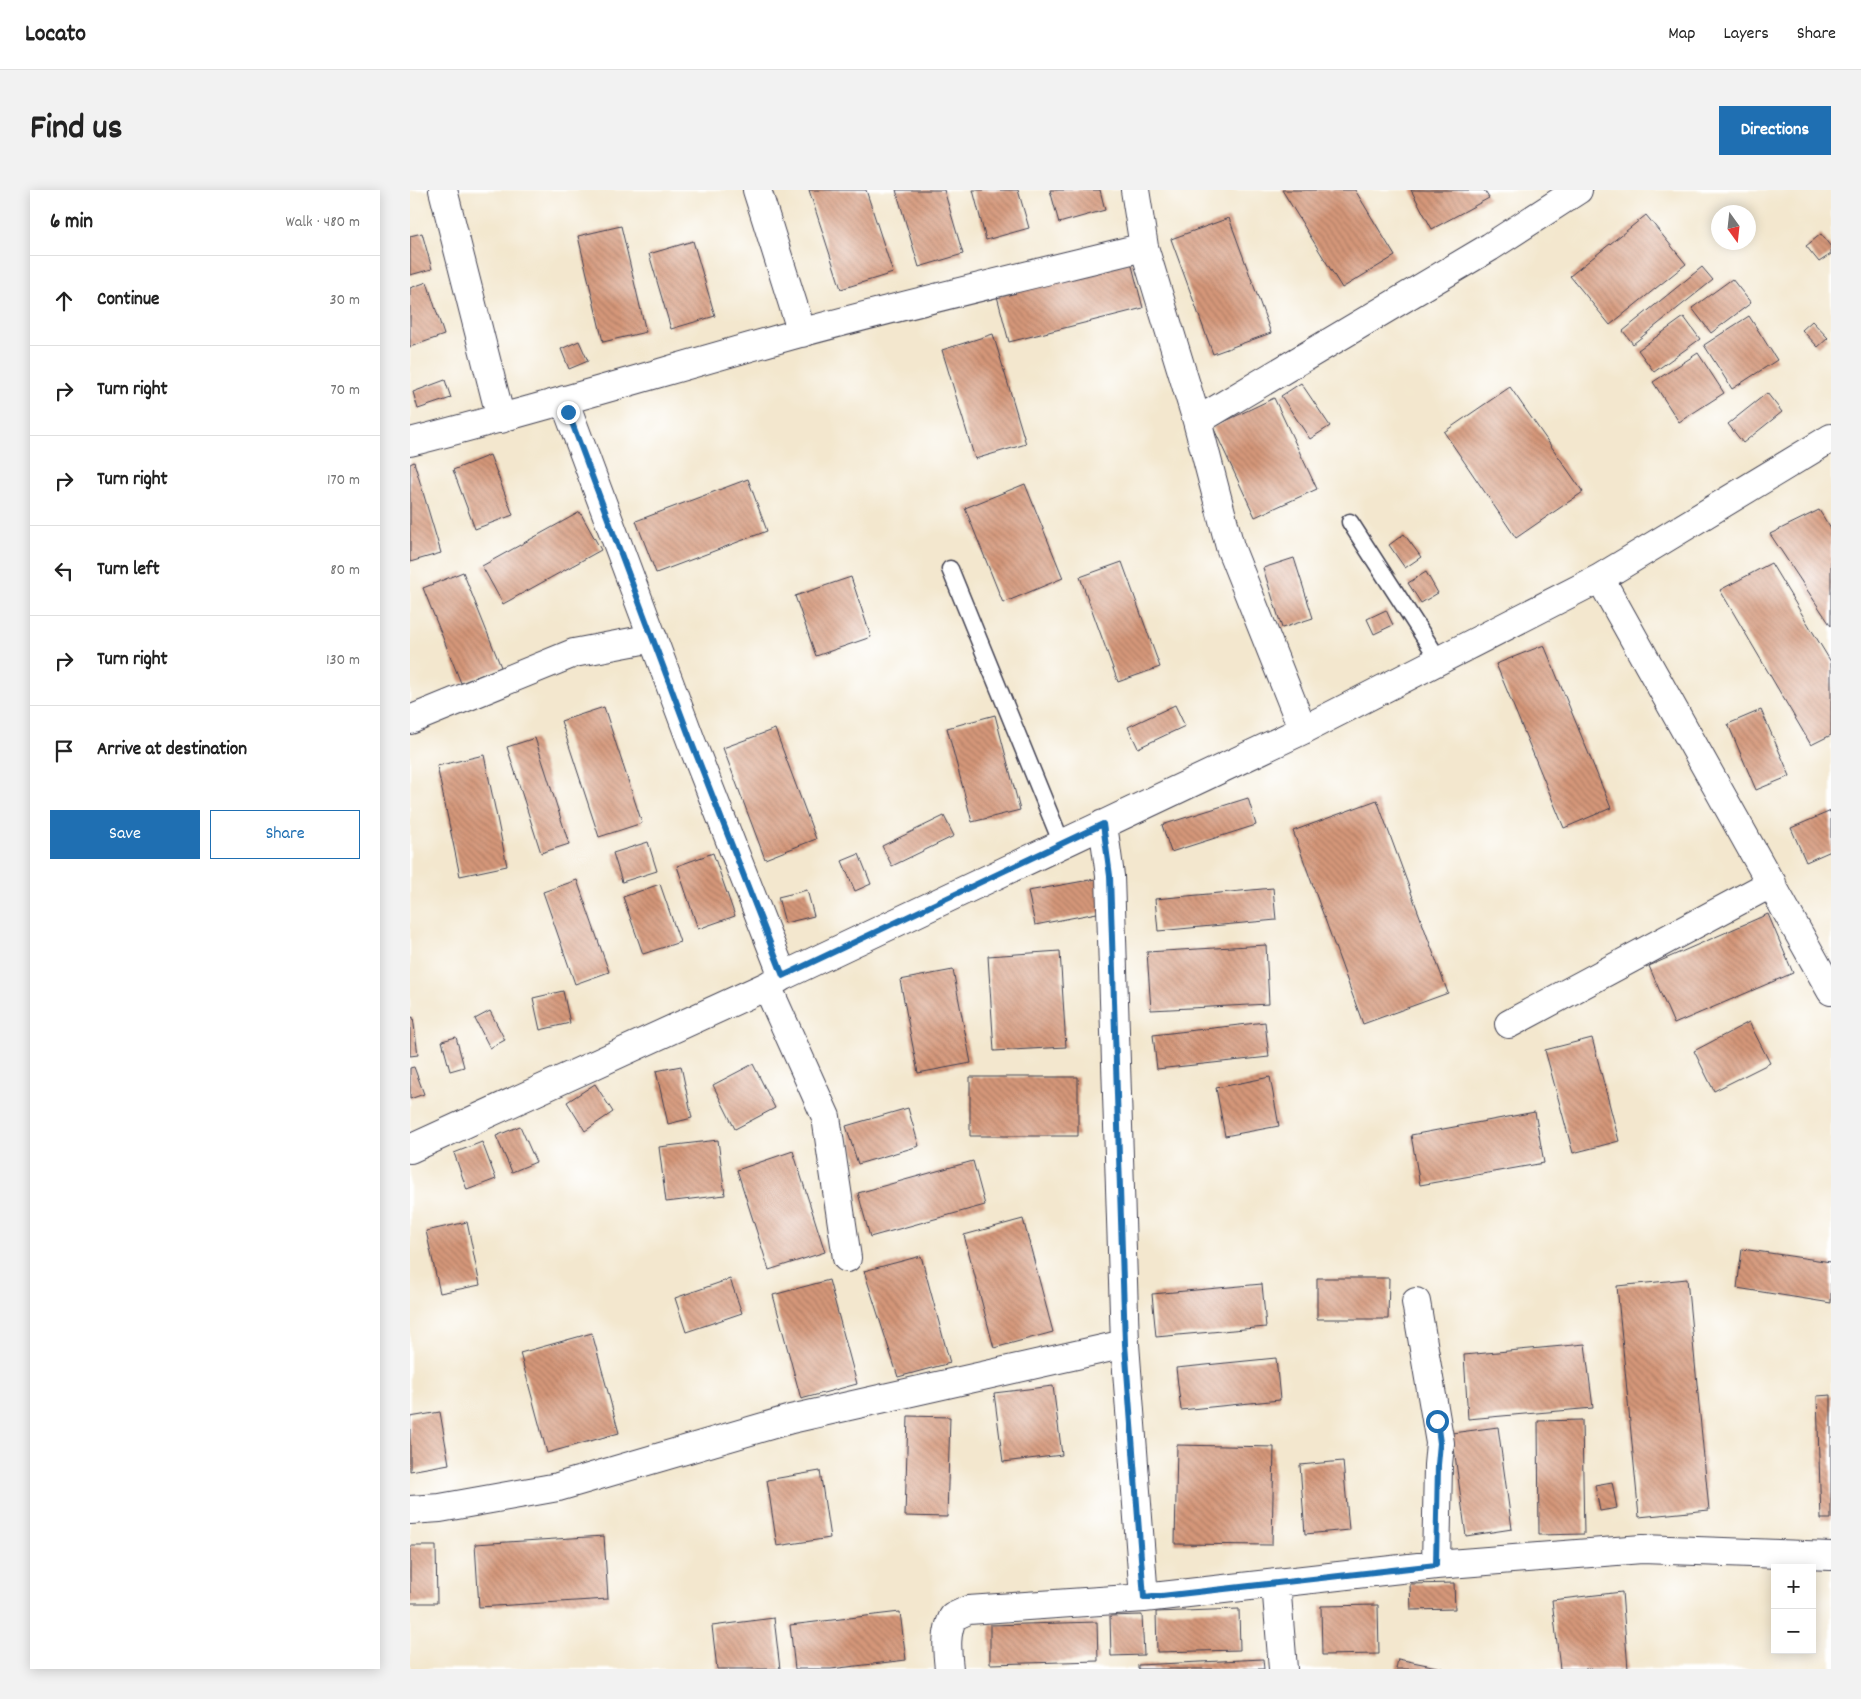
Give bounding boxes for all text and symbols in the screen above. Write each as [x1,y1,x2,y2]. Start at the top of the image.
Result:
text: Locato [25,18,86,52]
text: Map [1668,22,1695,47]
text: Layers [1723,22,1769,47]
text: Share [1797,22,1836,47]
text: Find us [30,105,122,155]
button: Directions [1719,106,1831,155]
north arrow [1711,205,1756,250]
text: 6 min [50,208,93,238]
text: Walk · 480 m [286,211,360,234]
icon: ahead [50,287,78,315]
text: Continue [97,287,159,314]
text: 30 m [330,289,360,312]
icon: right [50,377,78,405]
text: Turn right [97,377,168,404]
text: 70 m [330,379,360,402]
route end [557,401,580,424]
icon: right [50,467,78,495]
text: Turn right [97,467,168,494]
text: 170 m [327,469,360,492]
icon: left [50,557,78,585]
text: Turn left [97,557,160,584]
text: 80 m [330,559,360,582]
icon: right [50,647,78,675]
text: Turn right [97,647,168,674]
text: 130 m [326,649,360,672]
icon: arrive [50,737,78,765]
text: Arrive at destination [97,737,247,764]
button: Save [50,810,200,859]
button: Share [210,810,360,859]
route start [1426,1410,1449,1433]
map controls [1771,1564,1816,1654]
button: + [1771,1564,1816,1609]
button: − [1771,1609,1816,1654]

